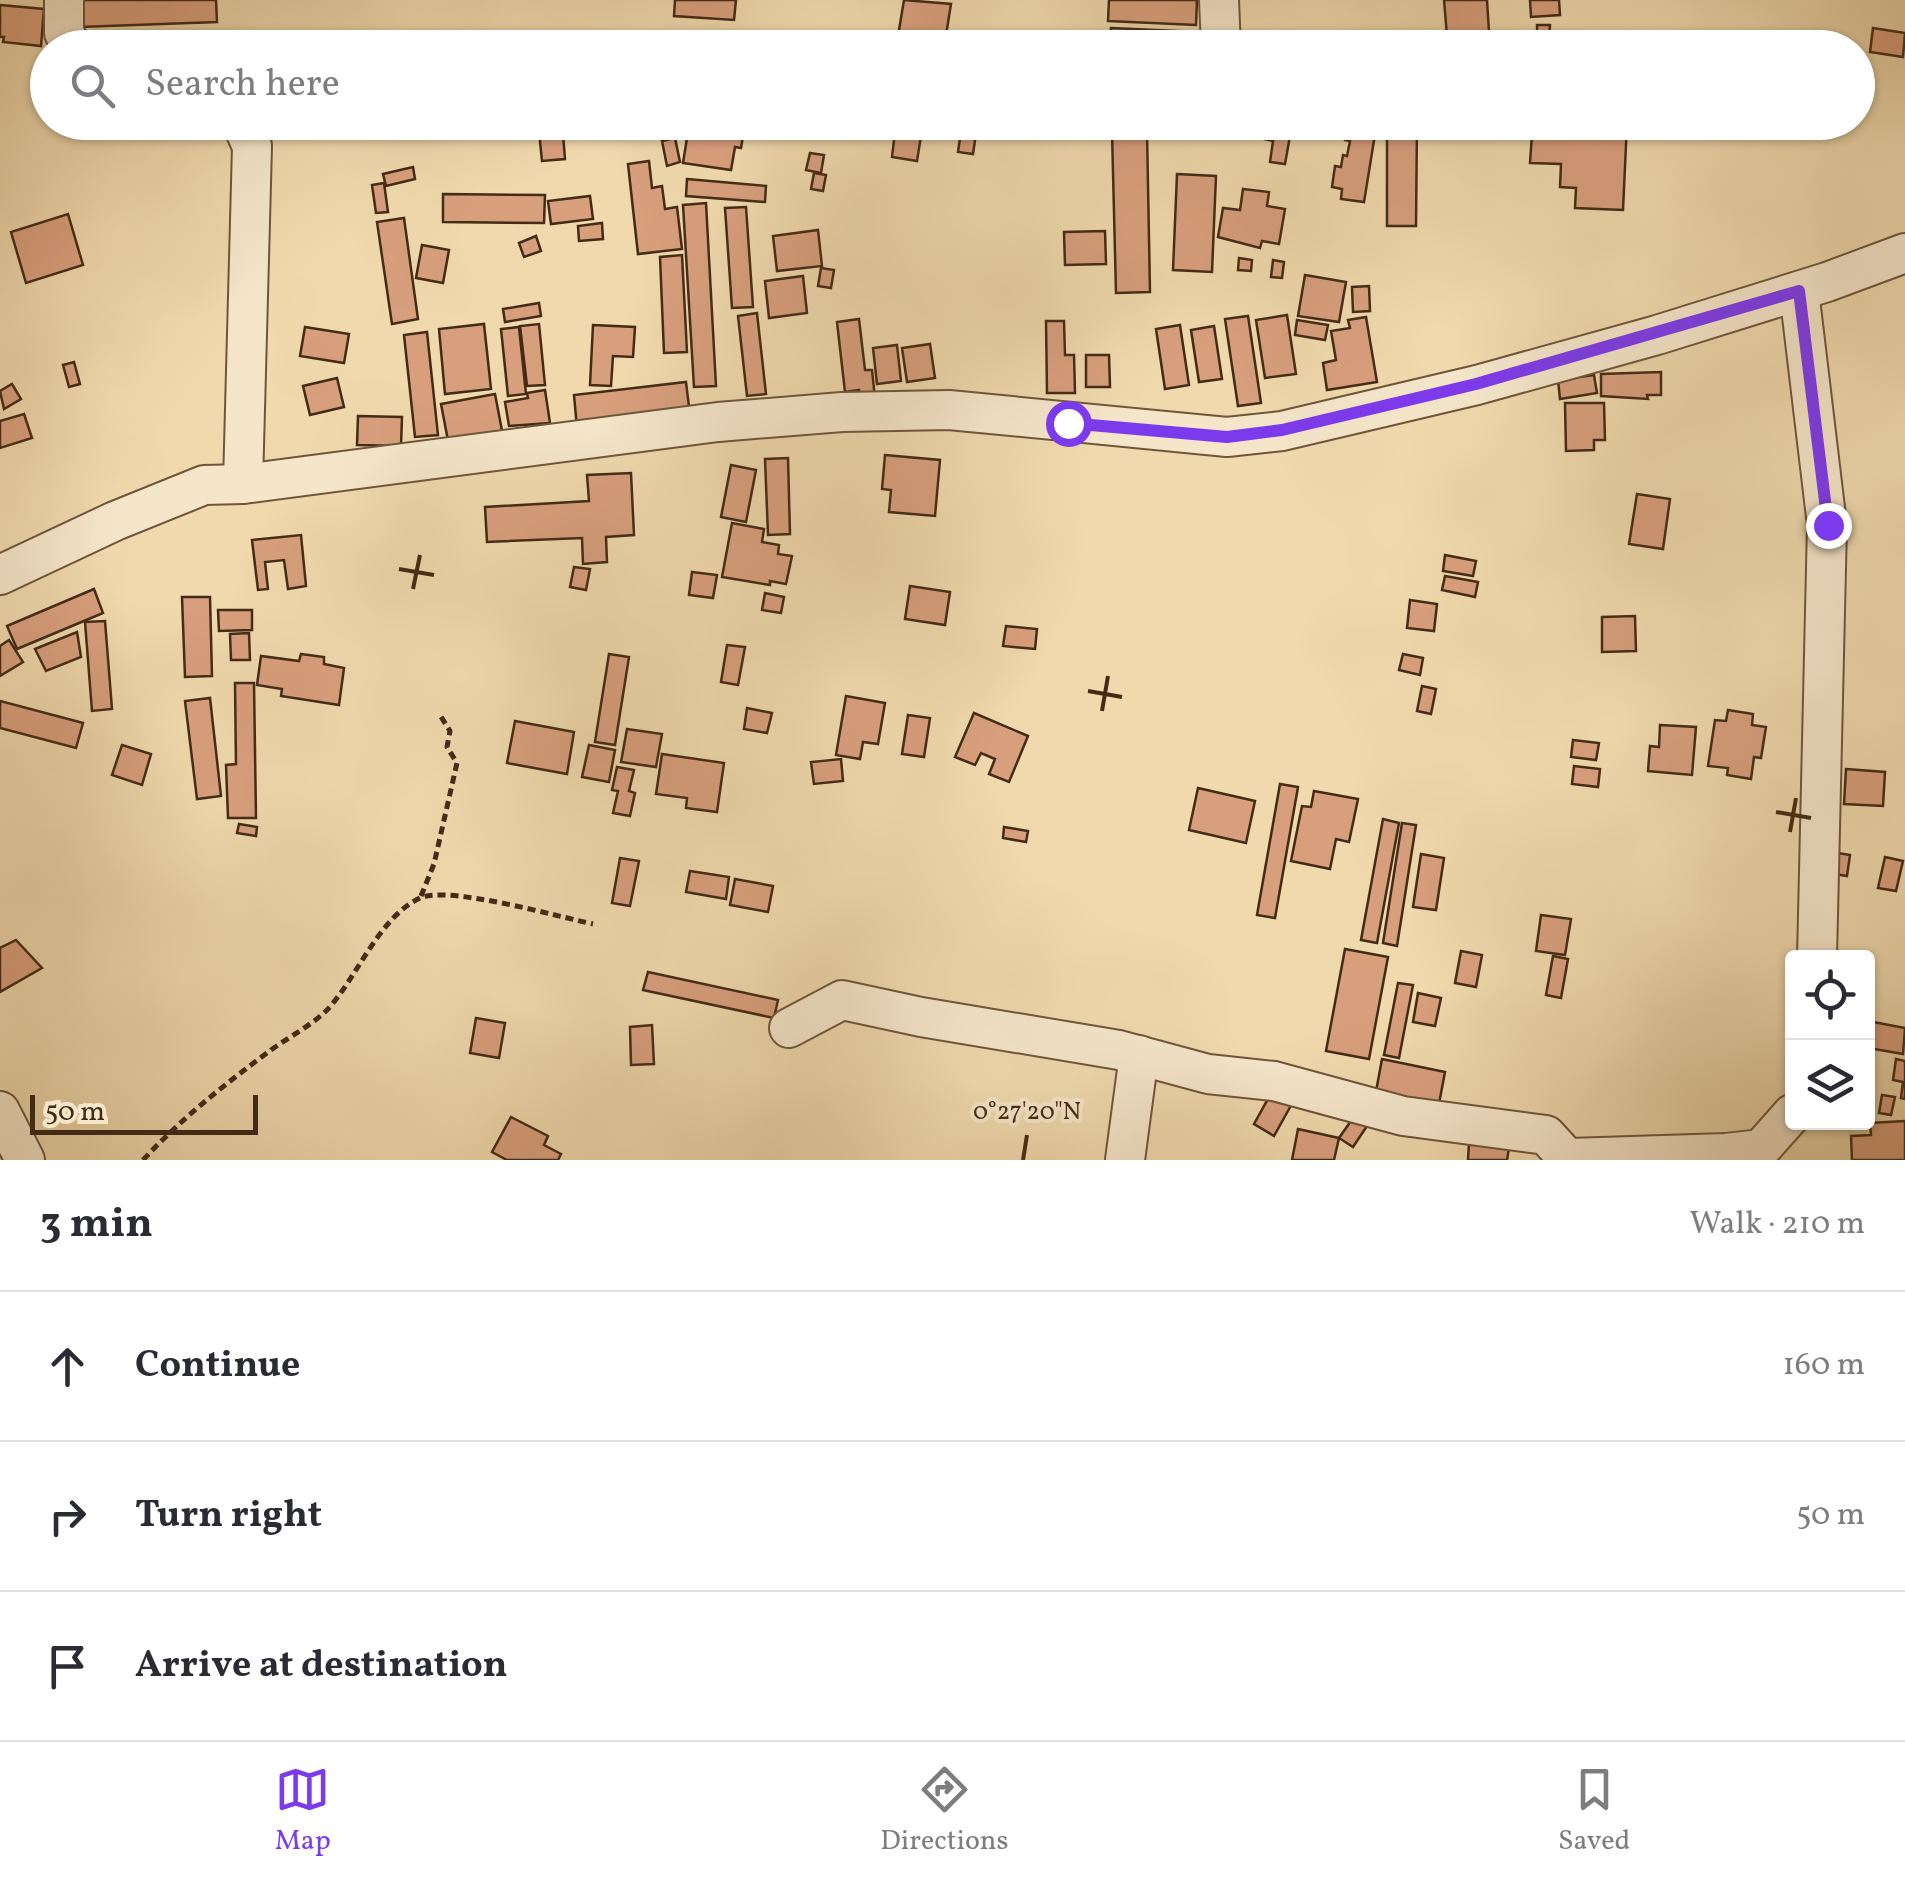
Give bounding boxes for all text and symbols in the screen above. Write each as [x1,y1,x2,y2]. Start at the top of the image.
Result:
search box [30,30,1875,140]
icon: search [65,58,120,113]
text: Search here [145,59,340,112]
route start [1046,401,1092,447]
route end [1806,503,1852,549]
map controls [1785,950,1875,1130]
button: locate [1785,950,1875,1040]
button: layers [1785,1040,1875,1130]
scale bar [30,1090,258,1134]
text: 50 m [45,1093,105,1132]
text: 0°27'20"N [973,1095,1081,1130]
text: 3 min [40,1196,153,1255]
text: Walk · 210 m [1690,1203,1865,1247]
icon: ahead [40,1339,95,1394]
text: Continue [135,1340,300,1393]
text: 160 m [1782,1344,1865,1388]
icon: right [40,1489,95,1544]
text: Turn right [135,1490,322,1543]
text: 50 m [1796,1494,1865,1538]
icon: arrive [40,1639,95,1694]
text: Arrive at destination [135,1640,508,1693]
tab: Map [275,1762,331,1861]
tab: Directions [880,1762,1009,1861]
tab: Saved [1558,1762,1630,1861]

